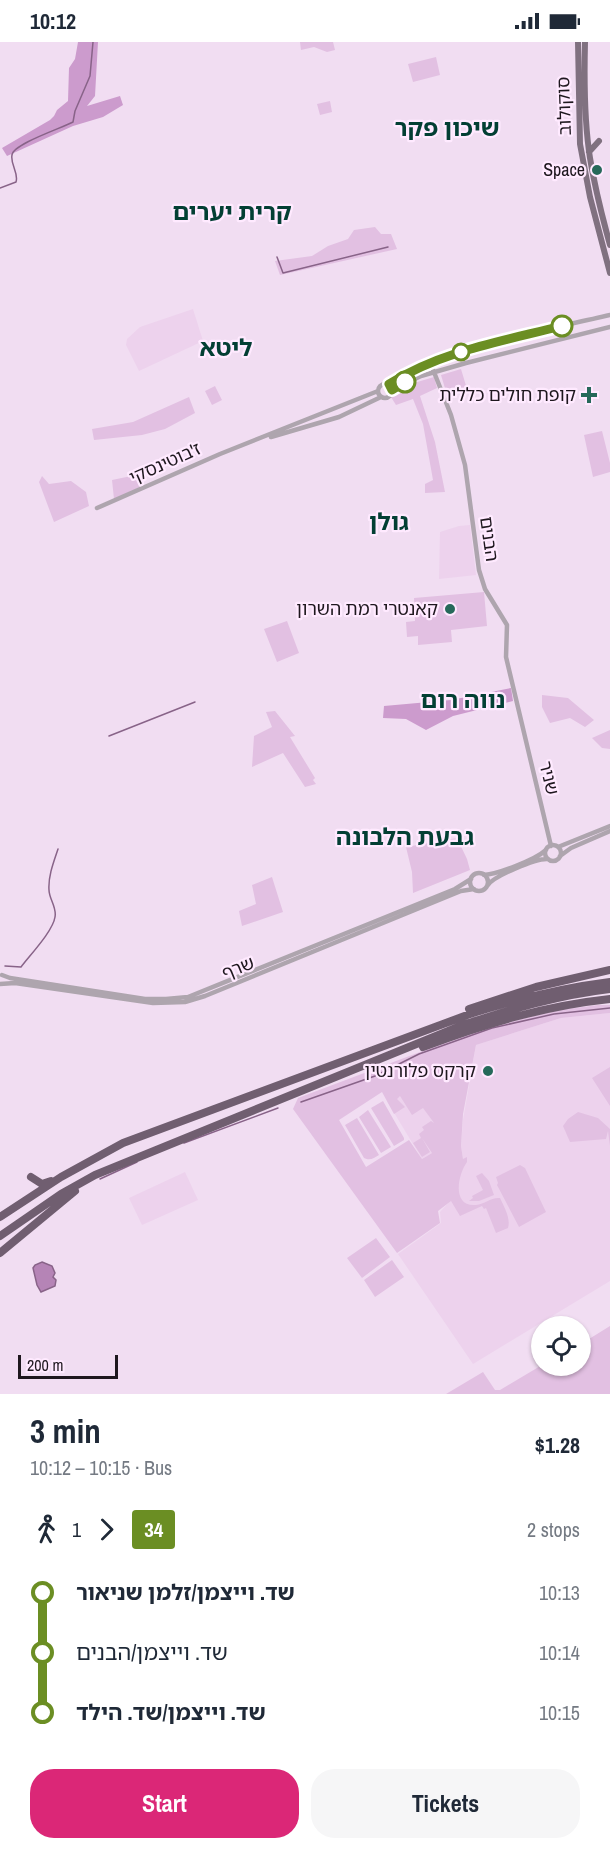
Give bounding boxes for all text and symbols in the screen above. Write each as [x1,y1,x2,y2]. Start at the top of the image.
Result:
text: 10:12 [30,6,76,36]
street label: סוקולוב [550,76,577,136]
district label: שיכון פקר [394,111,500,143]
place label: Space [543,157,585,182]
marker: Space [590,163,604,177]
district label: קרית יערים [172,195,292,227]
unlabelled marker [551,315,573,337]
district label: ליטא [199,331,253,363]
unlabelled marker [452,343,470,361]
unlabelled marker [394,371,416,393]
place label: קופת חולים כללית [439,382,576,407]
marker: קופת חולים כללית [580,386,598,404]
street label: ז'בוטינסקי [125,436,205,489]
district label: גולן [369,505,409,537]
street label: הבנים [474,515,505,563]
place label: קאנטרי רמת השרון [296,596,438,621]
marker: קאנטרי רמת השרון [443,602,457,616]
district label: נווה רום [421,683,505,715]
street label: שניר [533,758,566,797]
district label: גבעת הלבונה [336,820,474,852]
street label: שרף [218,950,258,985]
place label: קרקס פלורנטין [364,1058,476,1083]
marker: קרקס פלורנטין [481,1064,495,1078]
map controls [531,1316,591,1376]
button: locate [531,1316,591,1376]
scale bar [18,1352,118,1380]
text: 200 m [27,1354,63,1376]
text: 3 min [30,1409,101,1453]
text: $1.28 [535,1430,580,1460]
text: 10:12 – 10:15 · Bus [30,1454,172,1481]
icon: walk [30,1513,63,1546]
icon: forward [90,1513,123,1546]
text: 34 [144,1515,163,1544]
text: 1 [72,1516,81,1543]
text: 2 stops [527,1516,580,1543]
text: שד. וייצמן/זלמן שניאור [76,1577,295,1607]
text: 10:13 [539,1579,580,1606]
text: שד. וייצמן/הבנים [76,1637,228,1667]
text: 10:14 [539,1639,580,1666]
text: שד. וייצמן/שד. הילד [76,1697,266,1727]
text: 10:15 [539,1699,580,1726]
button: Start [30,1769,299,1838]
button: Tickets [311,1769,580,1838]

